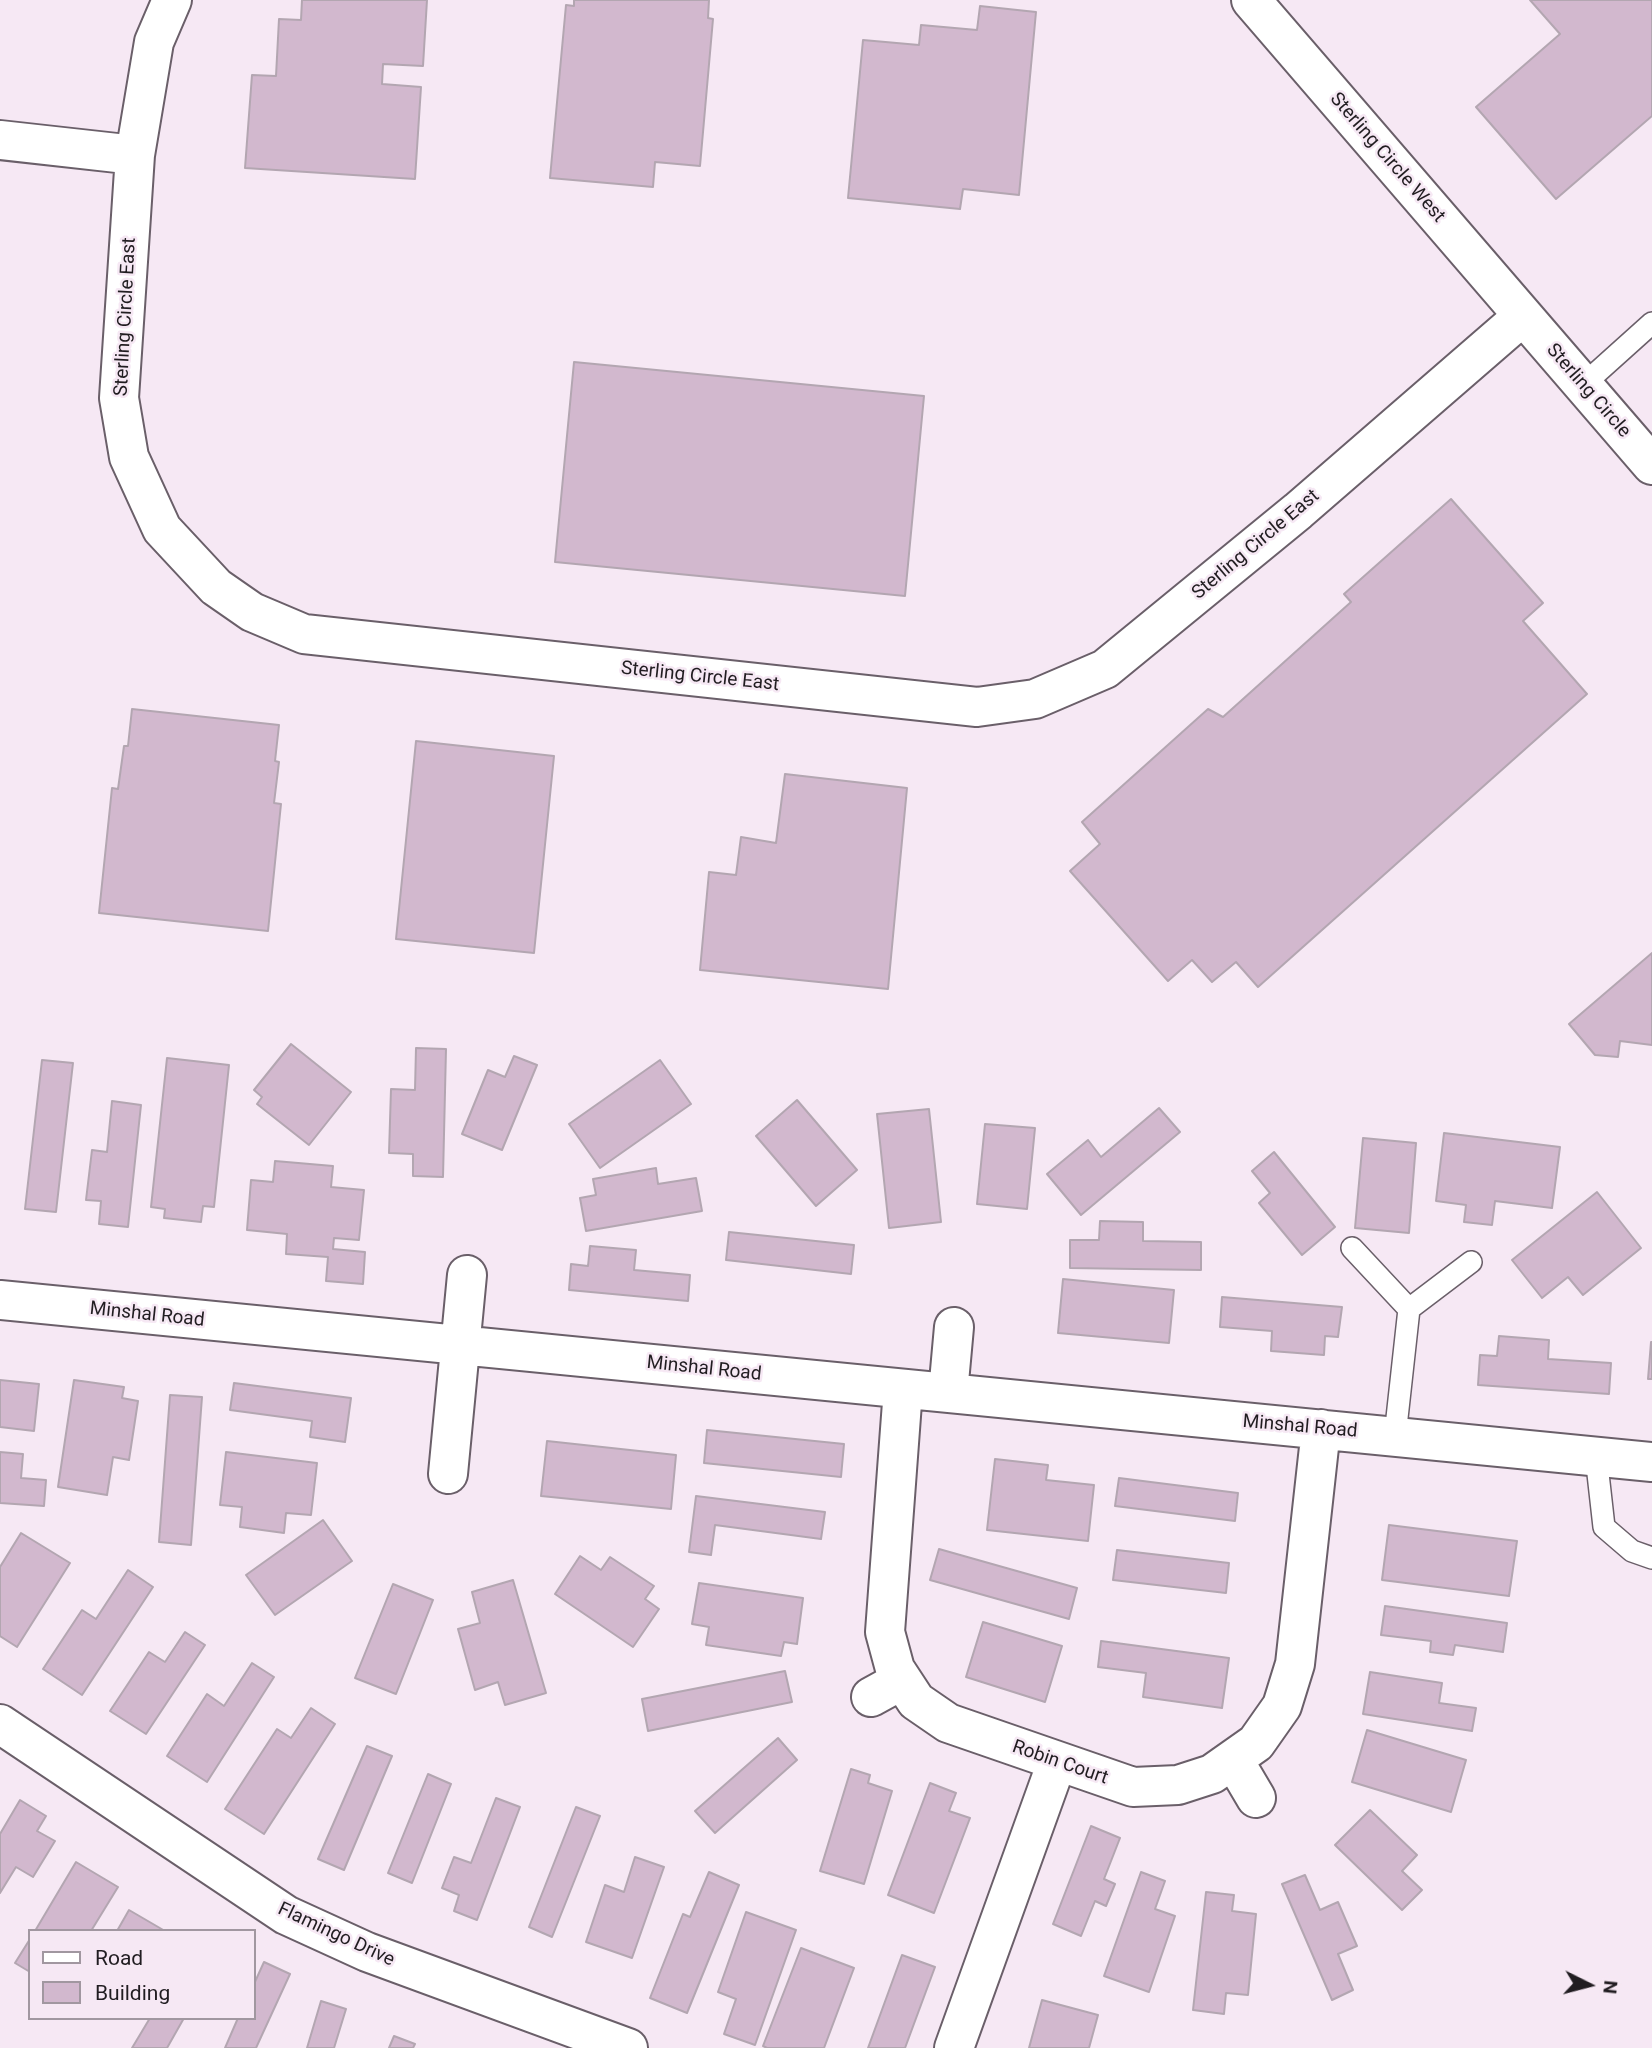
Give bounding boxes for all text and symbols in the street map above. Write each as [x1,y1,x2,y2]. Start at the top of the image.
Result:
street label: Sterling Circle West [1324,88,1450,228]
street label: Sterling Circle East [110,237,142,397]
street label: Sterling Circle [1541,339,1635,443]
street label: Sterling Circle East [1188,485,1324,605]
street label: Sterling Circle East [620,657,780,697]
street label: Minshal Road [89,1298,205,1332]
street label: Minshal Road [646,1352,762,1386]
street label: Minshal Road [1242,1411,1358,1443]
street label: Robin Court [1009,1736,1111,1790]
street label: Flamingo Drive [274,1898,398,1972]
legend [28,1929,256,2020]
text: Road [95,1946,143,1970]
north arrow [1554,1950,1624,2020]
text: N [1598,1979,1623,1995]
text: Building [95,1981,170,2005]

